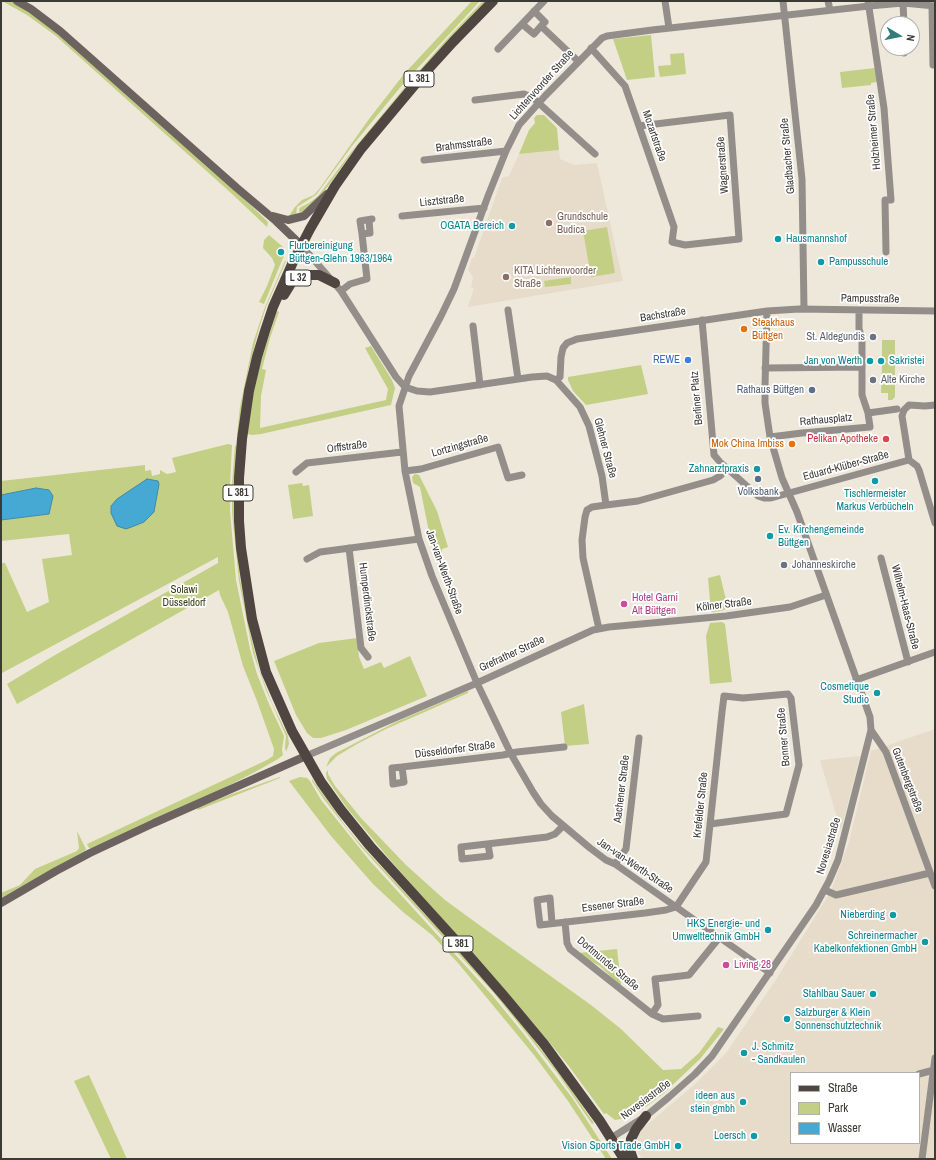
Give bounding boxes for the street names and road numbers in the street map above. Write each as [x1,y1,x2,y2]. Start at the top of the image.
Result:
street label: Lichtenvoorder Straße [507,47,577,123]
road number: L 381 [404,71,434,87]
street label: Holzheimer Straße [864,94,884,170]
street label: Mozartstraße [639,109,669,163]
street label: Gladbacher Straße [778,117,798,195]
street label: Brahmsstraße [435,135,493,155]
street label: Wagnerstraße [714,136,732,194]
street label: Lisztstraße [419,192,465,210]
road number: L 32 [285,270,311,286]
street label: Pampusstraße [841,292,899,306]
street label: Bachstraße [639,305,687,325]
street label: Berliner Platz [688,370,706,426]
street label: Rathausplatz [799,411,853,429]
street label: Glehner Straße [591,417,619,479]
street label: Lortzingstraße [430,432,490,460]
street label: Orffstraße [326,438,368,456]
street label: Eduard-Klüber-Straße [802,448,890,484]
road number: L 381 [223,485,253,501]
street label: Jan-van-Werth-Straße [423,528,465,616]
street label: Humperdinckstraße [356,562,378,642]
street label: Wilhelm-Haas-Straße [888,563,922,651]
street label: Kölner Straße [696,595,752,615]
street label: Grefrather Straße [477,633,547,675]
street label: Bonner Straße [775,707,793,767]
street label: Düsseldorfer Straße [414,739,496,761]
street label: Gutenbergstraße [889,746,925,814]
street label: Aachener Straße [611,754,633,824]
street label: Krefelder Straße [691,771,711,839]
street label: Novesiastraße [814,816,844,876]
street label: Jan-van-Werth-Straße [594,836,676,896]
street label: Essener Straße [581,895,645,915]
street label: Dortmunder Straße [574,934,642,994]
road number: L 381 [443,936,473,952]
street label: Novesiastraße [619,1077,673,1123]

